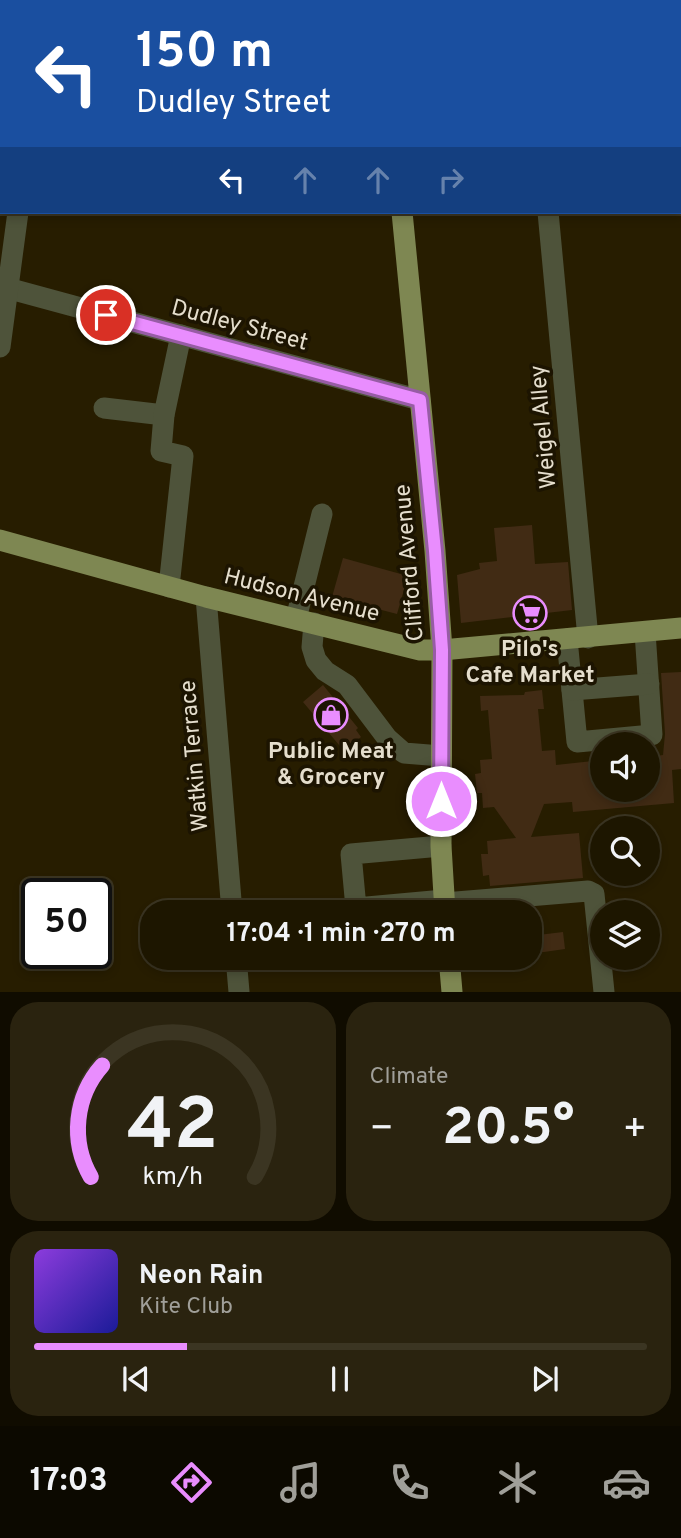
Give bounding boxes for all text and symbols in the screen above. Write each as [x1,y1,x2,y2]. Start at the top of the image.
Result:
text: 150 m [136,23,273,85]
icon: left [21,28,112,119]
text: Dudley Street [136,84,331,124]
icon: left [213,161,251,199]
icon: ahead [286,161,324,199]
icon: ahead [359,161,397,199]
icon: right [432,161,470,199]
pin [76,285,136,345]
street label: Dudley Street [168,294,311,359]
icon: arrive [87,296,125,334]
street label: Weigel Alley [525,363,564,490]
street label: Clifford Avenue [389,483,432,643]
street label: Hudson Avenue [221,563,382,630]
supermarket icon: Pilo's Cafe Market [511,594,549,632]
place label: Pilo's Cafe Market [466,636,595,691]
street label: Watkin Terrace [174,679,217,833]
shop icon: Public Meat & Grocery [312,696,350,734]
map controls [590,732,660,970]
button: sound [590,732,660,802]
place label: Public Meat & Grocery [268,738,394,793]
position arrow [404,764,478,838]
button: search [590,816,660,886]
speed limit sign: 50 [21,878,112,969]
button: layers [590,900,660,970]
text: 17:04 · 1 min · 270 m [227,918,455,951]
text: Climate [370,1063,448,1092]
text: 42 [127,1084,218,1176]
text: 20.5° [442,1097,574,1163]
text: − [370,1106,394,1155]
text: + [622,1106,647,1155]
text: km/h [142,1162,203,1194]
text: Neon Rain [139,1260,264,1293]
text: Kite Club [139,1293,233,1322]
icon: previous [117,1360,155,1398]
icon: pause [321,1360,359,1398]
icon: next [526,1360,564,1398]
icon: directions [167,1458,216,1507]
icon: music [276,1458,325,1507]
icon: phone [385,1458,434,1507]
icon: climate [493,1458,542,1507]
icon: car [602,1458,651,1507]
text: 17:03 [30,1462,108,1502]

